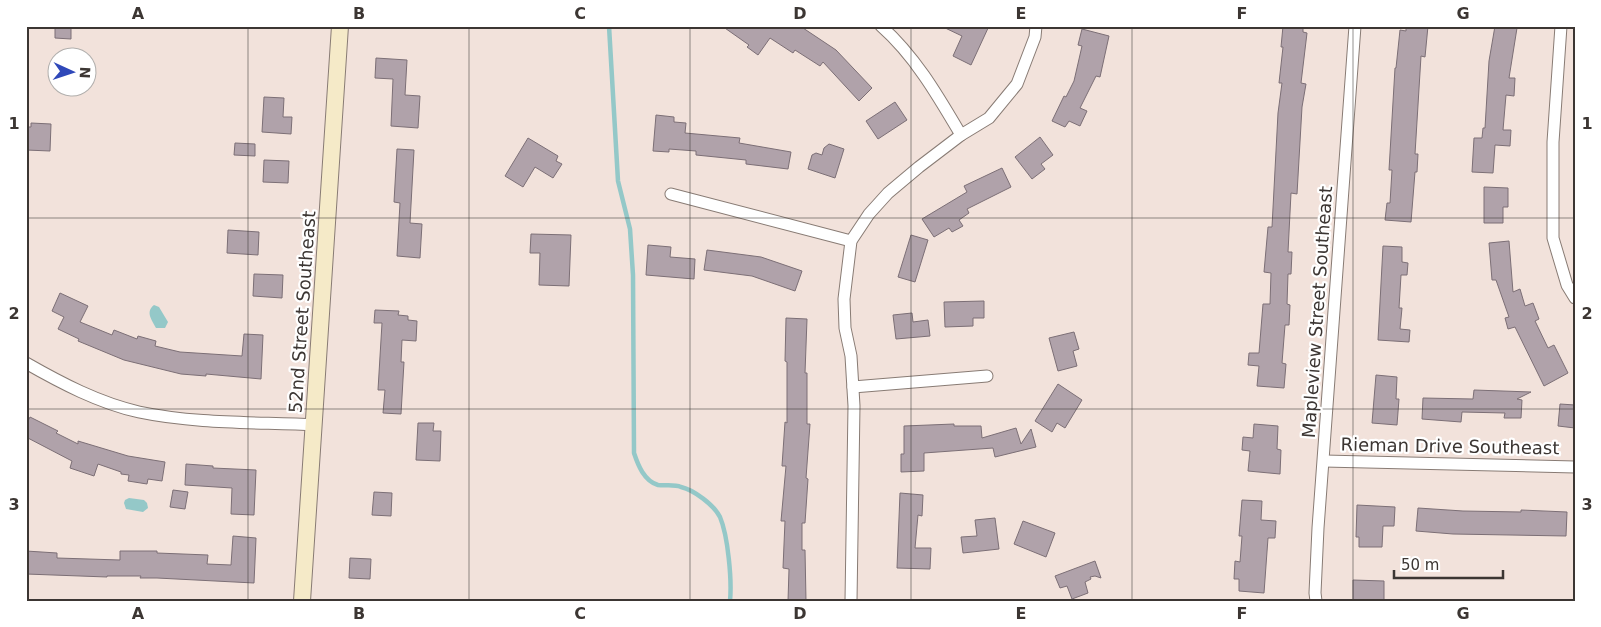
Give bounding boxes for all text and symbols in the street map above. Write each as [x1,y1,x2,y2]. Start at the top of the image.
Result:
text: A [132,4,145,23]
text: B [353,4,365,23]
text: C [574,4,586,23]
text: D [793,4,807,23]
text: E [1016,4,1026,23]
text: F [1237,4,1247,23]
text: G [1456,4,1470,23]
north arrow [48,48,98,98]
text: N [77,66,93,79]
text: 1 [8,114,20,133]
text: 1 [1581,114,1593,133]
street label: Mapleview Street Southeast [1298,185,1336,439]
street label: 52nd Street Southeast [284,210,320,414]
text: 2 [8,304,20,323]
text: 2 [1581,304,1593,323]
street label: Rieman Drive Southeast [1340,434,1560,458]
text: 3 [8,495,20,514]
text: 3 [1581,495,1593,514]
scale bar [1394,547,1502,579]
text: 50 m [1401,556,1439,574]
text: A [132,604,145,623]
text: B [353,604,365,623]
text: C [574,604,586,623]
text: D [793,604,807,623]
text: E [1016,604,1026,623]
text: F [1237,604,1247,623]
text: G [1456,604,1470,623]

